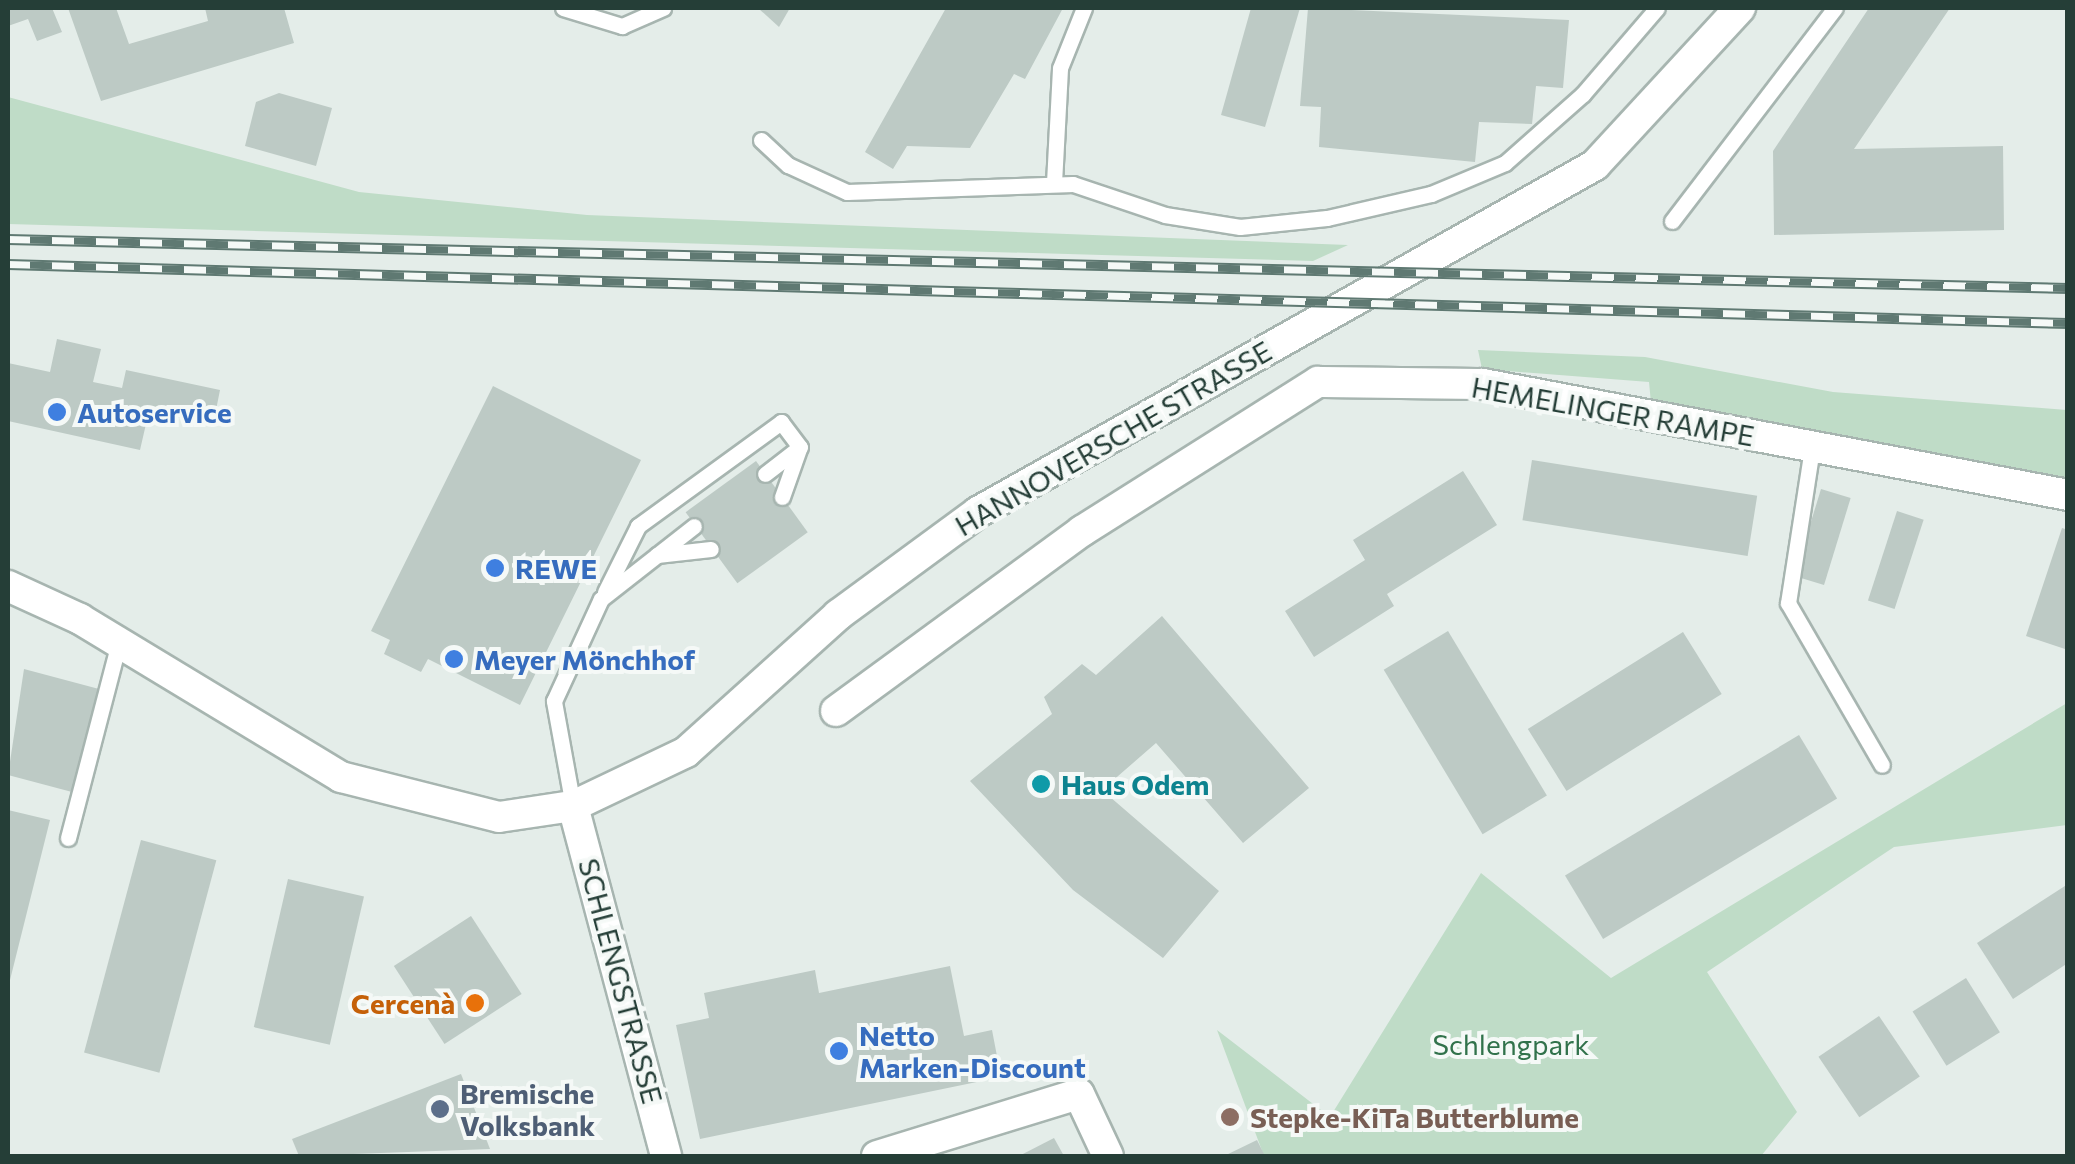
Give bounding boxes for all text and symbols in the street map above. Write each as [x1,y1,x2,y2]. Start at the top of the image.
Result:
street label: HANNOVERSCHE STRASSE [949,334,1277,542]
street label: HEMELINGER RAMPE [1469,370,1757,452]
place label: Autoservice [77,395,232,429]
marker: Autoservice [46,401,68,423]
place label: REWE [515,551,597,585]
marker: REWE [484,557,506,579]
place label: Meyer Mönchhof [474,642,695,676]
marker: Meyer Mönchhof [443,648,465,670]
place label: Haus Odem [1061,767,1209,801]
marker: Haus Odem [1030,773,1052,795]
street label: SCHLENGSTRASSE [572,855,670,1107]
place label: Cercenà [351,986,455,1020]
marker: Cercenà [464,992,486,1014]
place label: Netto Marken-Discount [859,1018,1086,1084]
park label: Schlengpark [1433,1027,1589,1061]
marker: Netto Marken-Discount [828,1040,850,1062]
place label: Bremische Volksbank [460,1076,595,1142]
marker: Bremische Volksbank [429,1098,451,1120]
place label: Stepke-KiTa Butterblume [1250,1100,1579,1134]
marker: Stepke-KiTa Butterblume [1219,1106,1241,1128]

